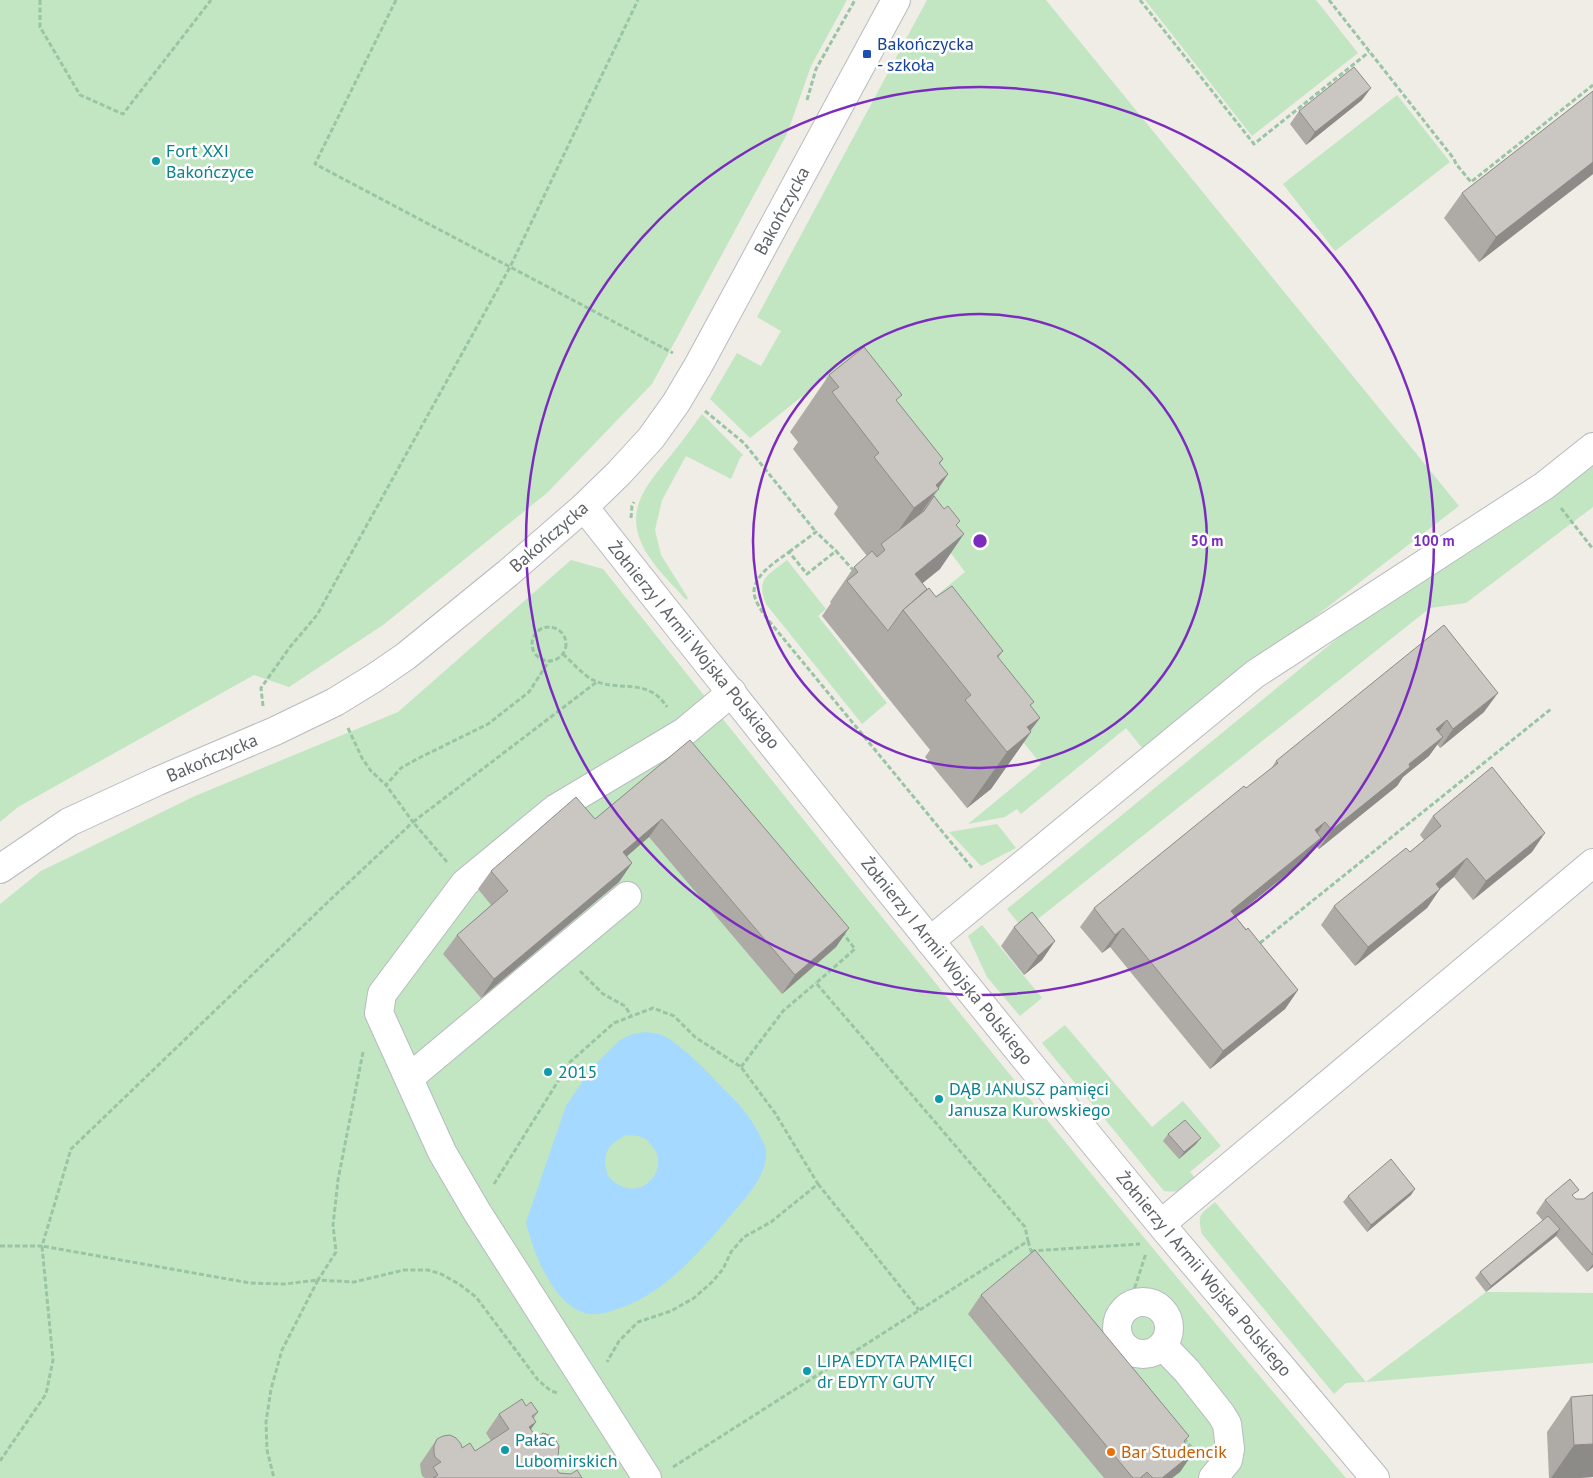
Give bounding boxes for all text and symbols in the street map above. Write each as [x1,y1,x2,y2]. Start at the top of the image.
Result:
place label: Bakończycka - szkoła [877,32,974,76]
marker: Bakończycka - szkoła [861,48,873,60]
place label: Fort XXI Bakończyce [166,139,254,183]
marker: Fort XXI Bakończyce [150,155,162,167]
street label: Bakończycka [749,163,814,259]
street label: Bakończycka [505,496,593,577]
text: 50 m [1191,531,1223,550]
text: 100 m [1413,531,1455,550]
centre of rings [971,532,989,550]
street label: Żołnierzy I Armii Wojska Polskiego [603,536,785,753]
street label: Bakończycka [163,728,261,787]
street label: Żołnierzy I Armii Wojska Polskiego [856,852,1038,1069]
place label: 2015 [558,1060,597,1083]
marker: 2015 [542,1066,554,1078]
place label: DĄB JANUSZ pamięci Janusza Kurowskiego [948,1077,1110,1121]
marker: DĄB JANUSZ pamięci Janusza Kurowskiego [933,1093,945,1105]
street label: Żołnierzy I Armii Wojska Polskiego [1112,1166,1297,1381]
place label: LIPA EDYTA PAMIĘCI dr EDYTY GUTY [817,1349,973,1393]
marker: LIPA EDYTA PAMIĘCI dr EDYTY GUTY [801,1365,813,1377]
place label: Pałac Lubomirskich [515,1428,618,1472]
place label: Bar Studencik [1121,1440,1227,1463]
marker: Pałac Lubomirskich [499,1444,511,1456]
marker: Bar Studencik [1105,1446,1117,1458]

